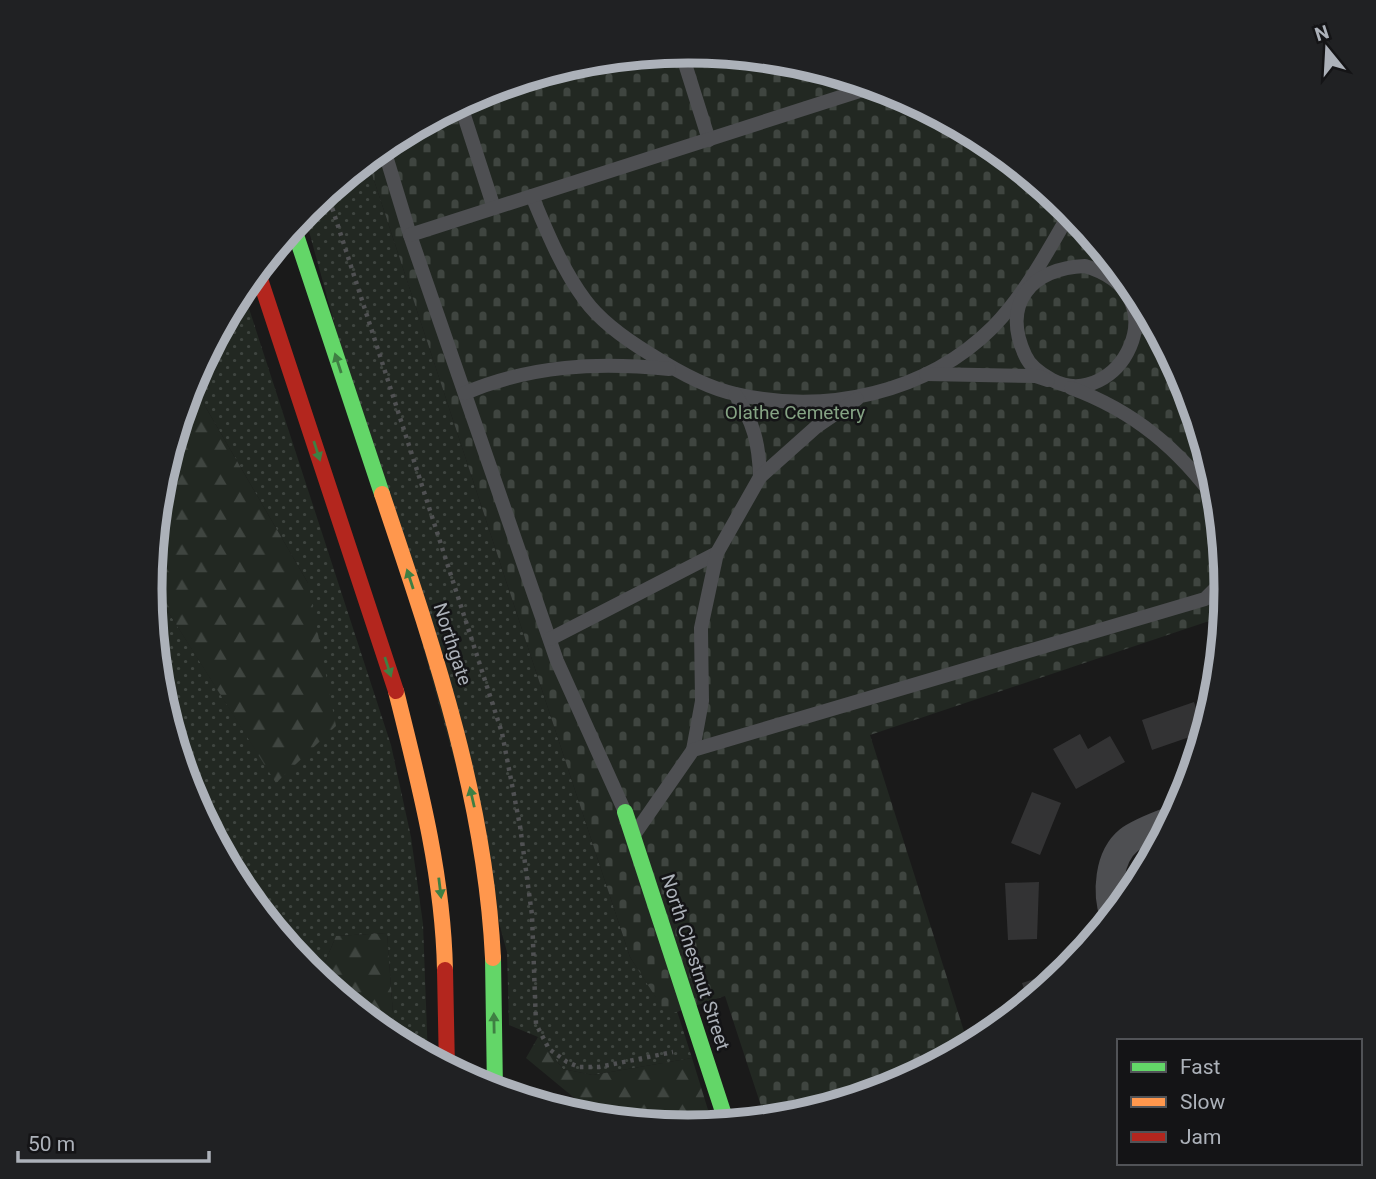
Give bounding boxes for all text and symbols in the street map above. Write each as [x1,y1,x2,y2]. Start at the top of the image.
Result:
north arrow [1292,14,1362,84]
text: N [1312,20,1332,46]
one-way arrow [332,352,343,373]
park label: Olathe Cemetery [725,401,865,424]
one-way arrow [312,440,322,461]
one-way arrow [404,568,414,589]
street label: Northgate [428,600,477,688]
one-way arrow [383,656,394,677]
one-way arrow [466,786,477,808]
street label: North Chestnut Street [656,871,735,1053]
one-way arrow [434,877,445,899]
one-way arrow [488,1012,500,1034]
legend [1117,1039,1362,1165]
text: Fast [1180,1055,1221,1079]
text: Slow [1180,1090,1226,1114]
scale bar [18,1120,208,1164]
text: Jam [1180,1125,1221,1149]
text: 50 m [28,1132,75,1156]

